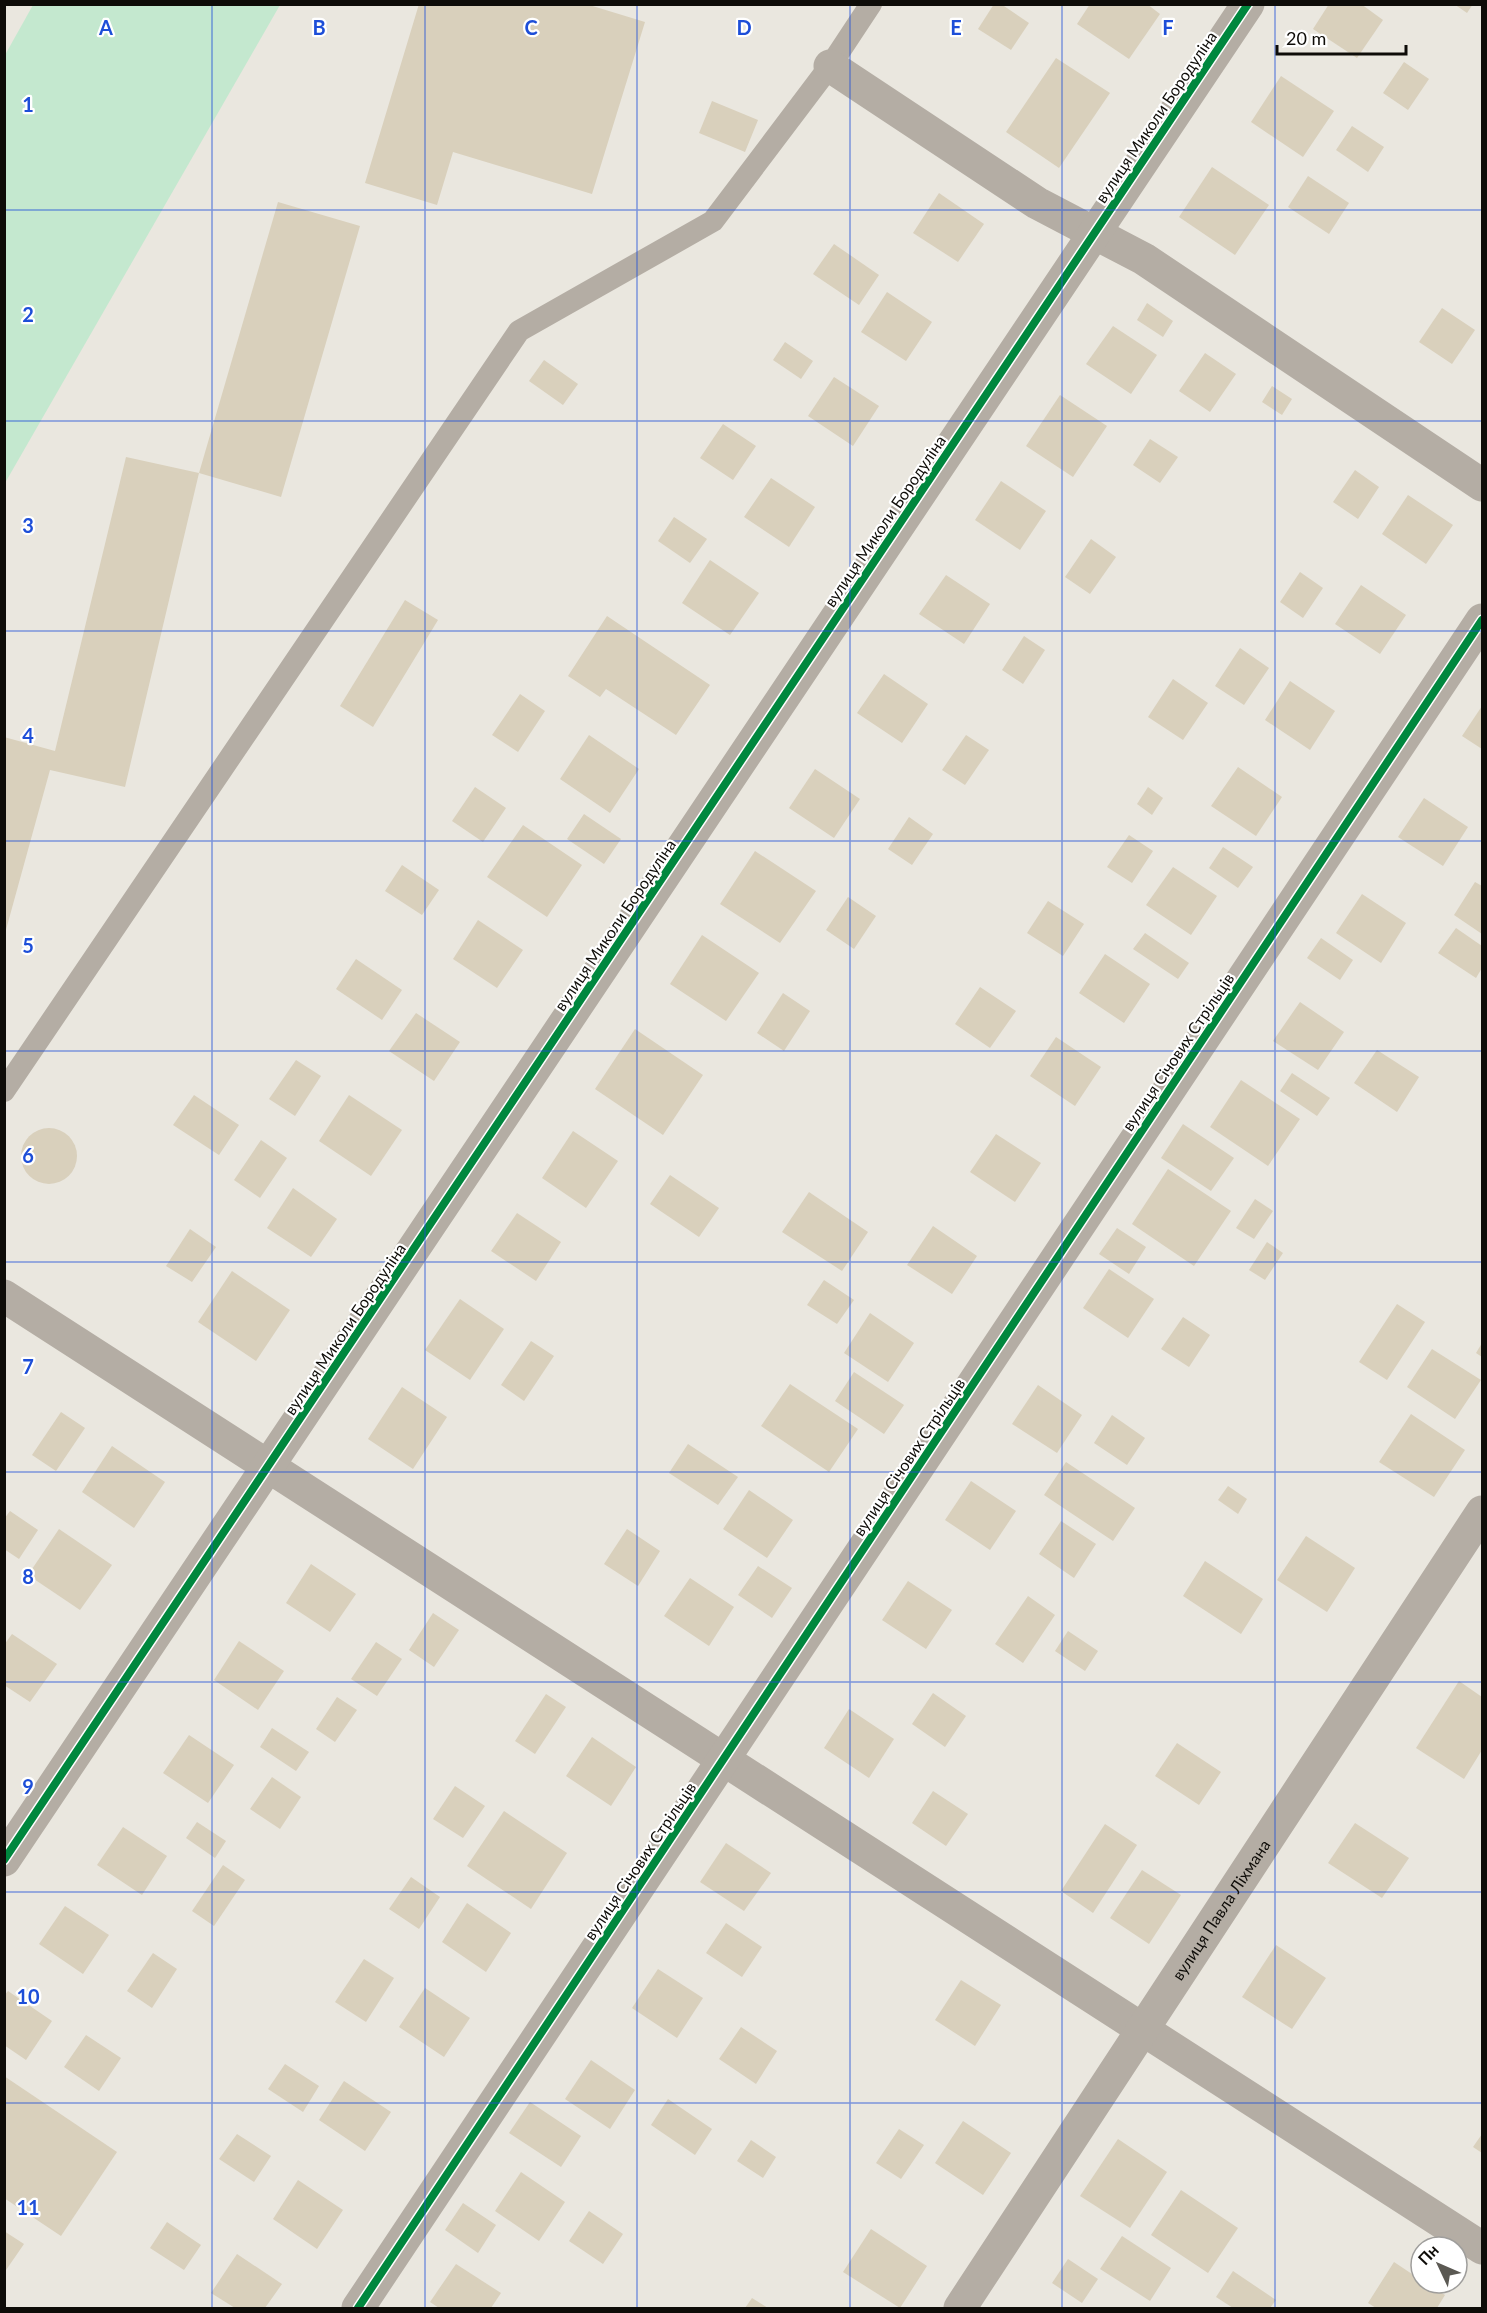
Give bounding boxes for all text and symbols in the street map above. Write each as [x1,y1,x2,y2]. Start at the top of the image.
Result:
text: A [98,15,113,39]
text: B [312,15,326,39]
text: C [524,15,538,39]
text: D [736,15,752,39]
text: E [950,15,962,39]
text: F [1162,15,1174,39]
scale bar [1277,18,1406,56]
street label: вулиця Миколи Бородуліна [1091,27,1220,206]
text: 20 m [1286,27,1326,49]
text: 1 [22,92,34,116]
text: 2 [22,302,34,326]
street label: вулиця Миколи Бородуліна [820,431,949,610]
text: 3 [22,513,34,537]
text: 4 [22,723,34,747]
street label: вулиця Миколи Бородуліна [550,835,679,1014]
text: 5 [22,933,34,957]
street label: вулиця Січових Стрільців [1118,969,1238,1134]
text: 6 [22,1143,34,1167]
street label: вулиця Миколи Бородуліна [280,1239,409,1418]
text: 7 [22,1354,34,1378]
street label: вулиця Січових Стрільців [849,1374,969,1539]
text: 8 [22,1564,34,1588]
text: 9 [22,1774,34,1798]
street label: вулиця Січових Стрільців [580,1778,700,1943]
street label: вулиця Павла Ліхмана [1168,1836,1274,1983]
text: 10 [16,1984,40,2008]
text: 11 [16,2195,40,2219]
north arrow [1409,2235,1469,2295]
text: Пн [1414,2240,1442,2268]

